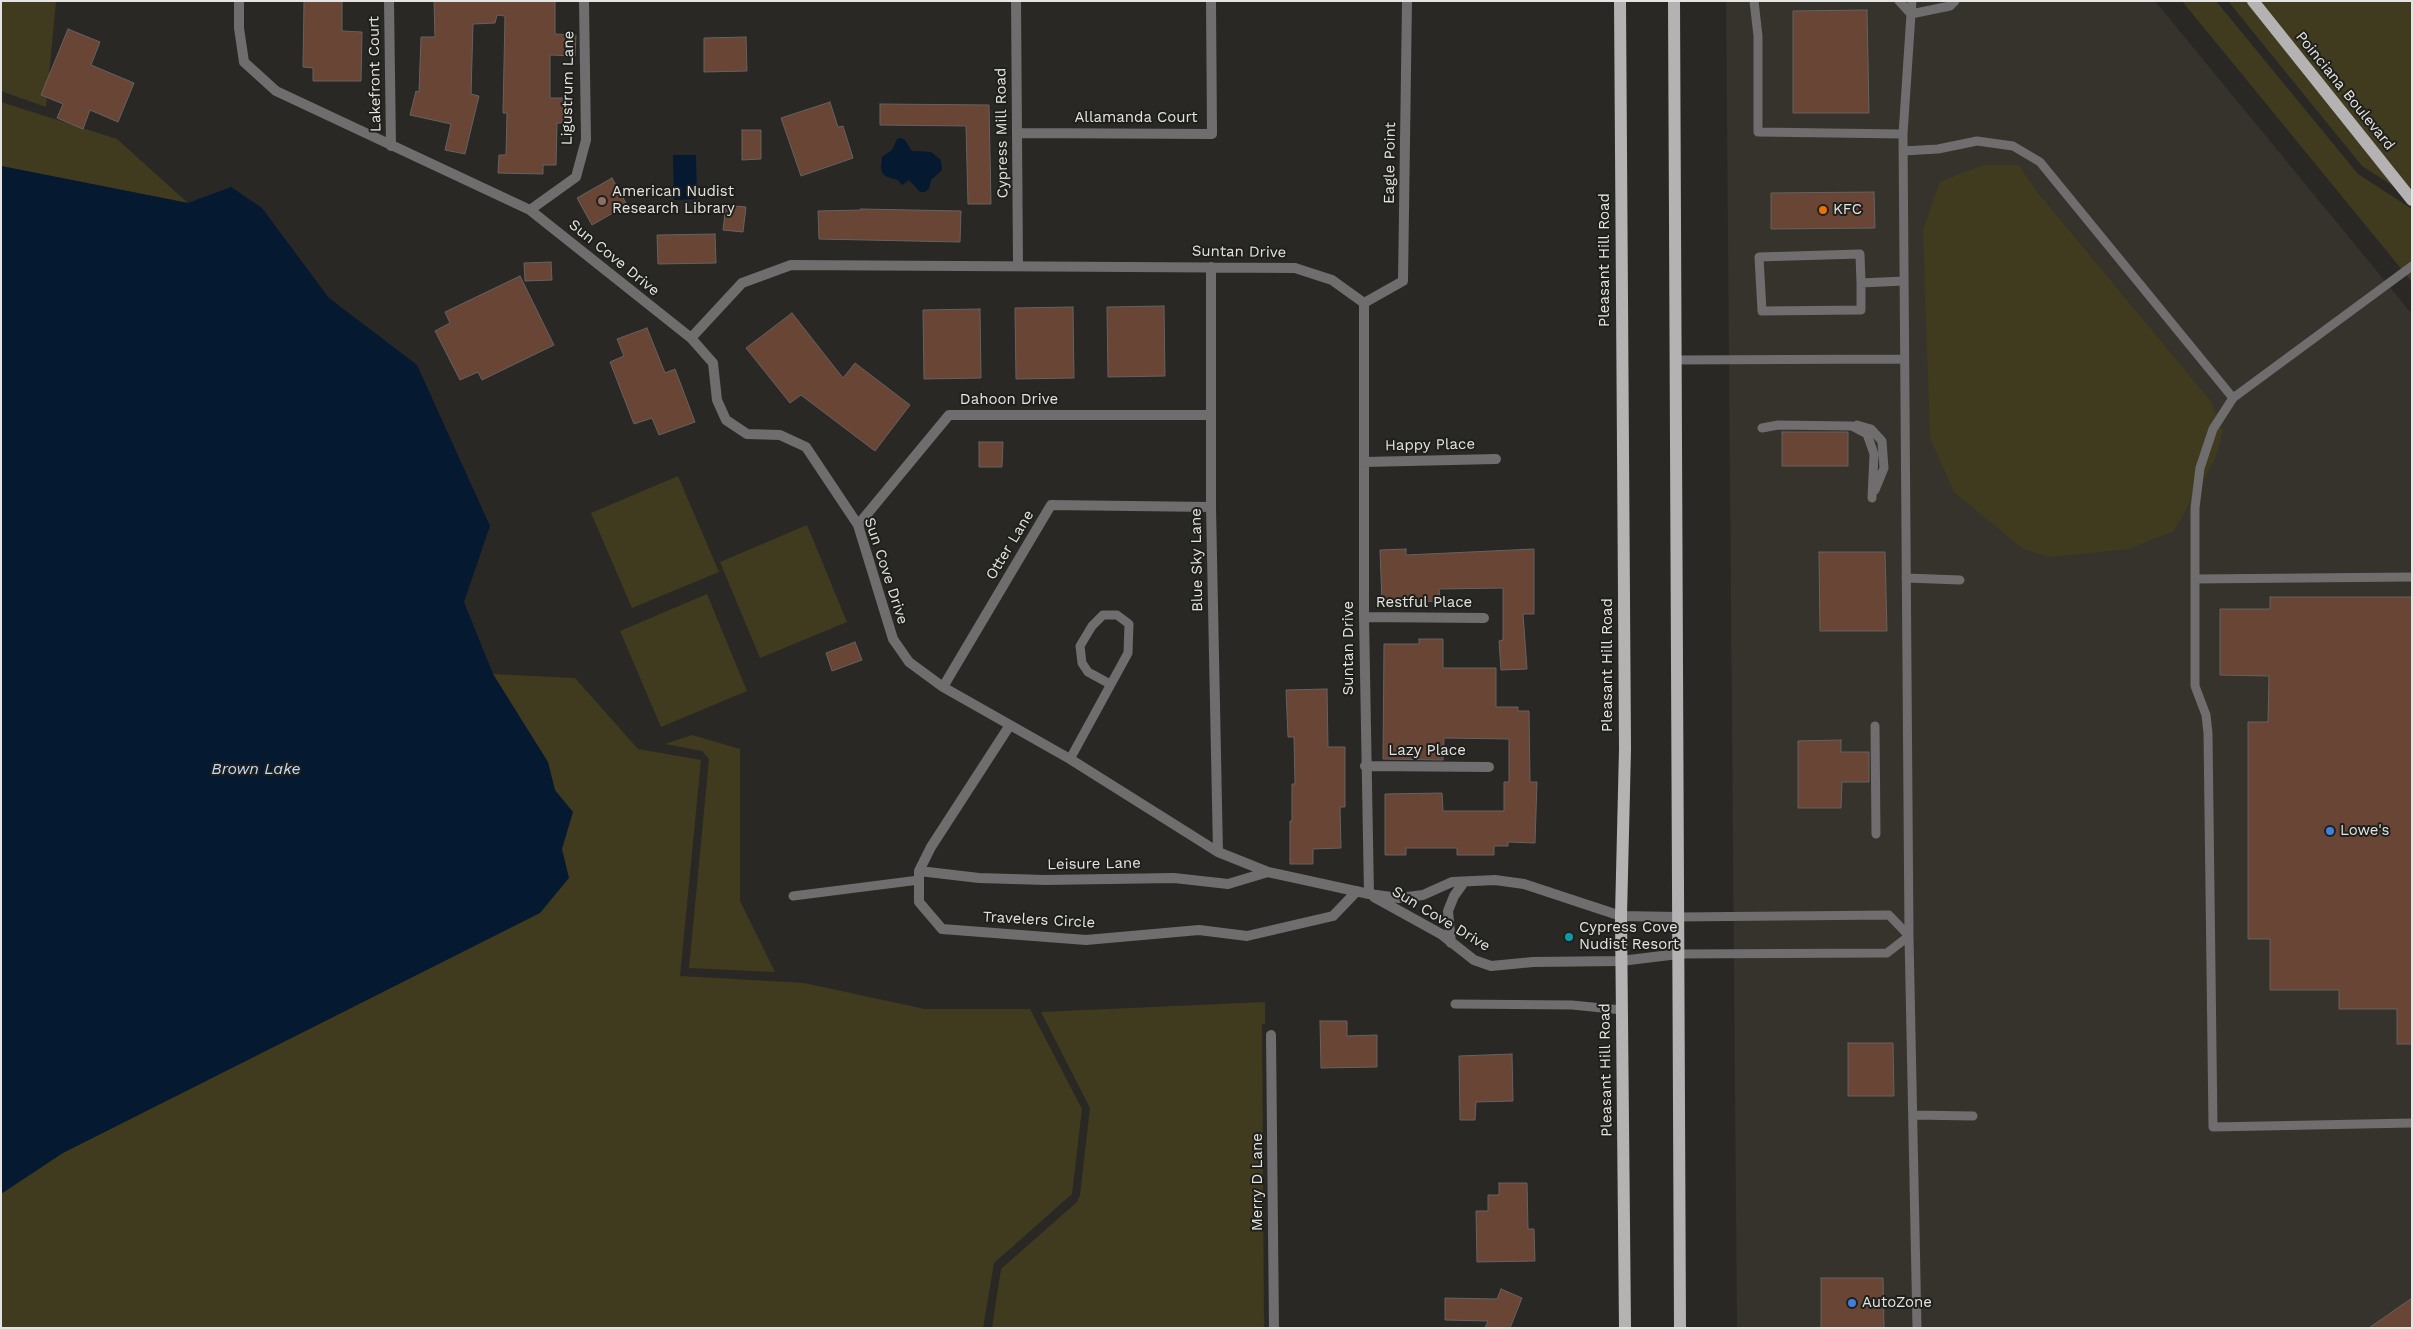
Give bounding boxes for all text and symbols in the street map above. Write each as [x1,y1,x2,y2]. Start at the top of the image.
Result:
street label: Lakefront Court [365,16,385,132]
street label: Poinciana Boulevard [2292,28,2398,154]
street label: Ligustrum Lane [558,31,578,145]
street label: Cypress Mill Road [992,68,1012,198]
street label: Allamanda Court [1074,109,1198,127]
street label: Eagle Point [1380,122,1400,204]
place label: American Nudist Research Library [612,183,735,218]
street label: Pleasant Hill Road [1596,193,1614,327]
marker: American Nudist Research Library [596,195,608,207]
place label: KFC [1833,201,1862,219]
marker: KFC [1817,204,1829,216]
street label: Sun Cove Drive [565,216,663,300]
street label: Suntan Drive [1192,242,1286,262]
street label: Dahoon Drive [960,391,1058,409]
street label: Happy Place [1385,435,1475,455]
street label: Otter Lane [982,507,1038,583]
street label: Blue Sky Lane [1187,508,1207,612]
street label: Sun Cove Drive [860,515,912,627]
street label: Restful Place [1376,594,1472,612]
street label: Pleasant Hill Road [1599,598,1617,732]
street label: Suntan Drive [1340,601,1358,695]
street label: Lazy Place [1388,742,1466,760]
water label: Brown Lake [211,759,301,779]
place label: Lowe's [2340,822,2389,840]
marker: Lowe's [2324,825,2336,837]
street label: Leisure Lane [1047,854,1141,874]
street label: Sun Cove Drive [1389,883,1493,955]
street label: Travelers Circle [982,908,1096,932]
place label: Cypress Cove Nudist Resort [1579,919,1679,954]
marker: Cypress Cove Nudist Resort [1563,931,1575,943]
street label: Pleasant Hill Road [1596,1003,1616,1137]
street label: Merry D Lane [1249,1133,1267,1231]
place label: AutoZone [1862,1294,1932,1312]
marker: AutoZone [1846,1297,1858,1309]

